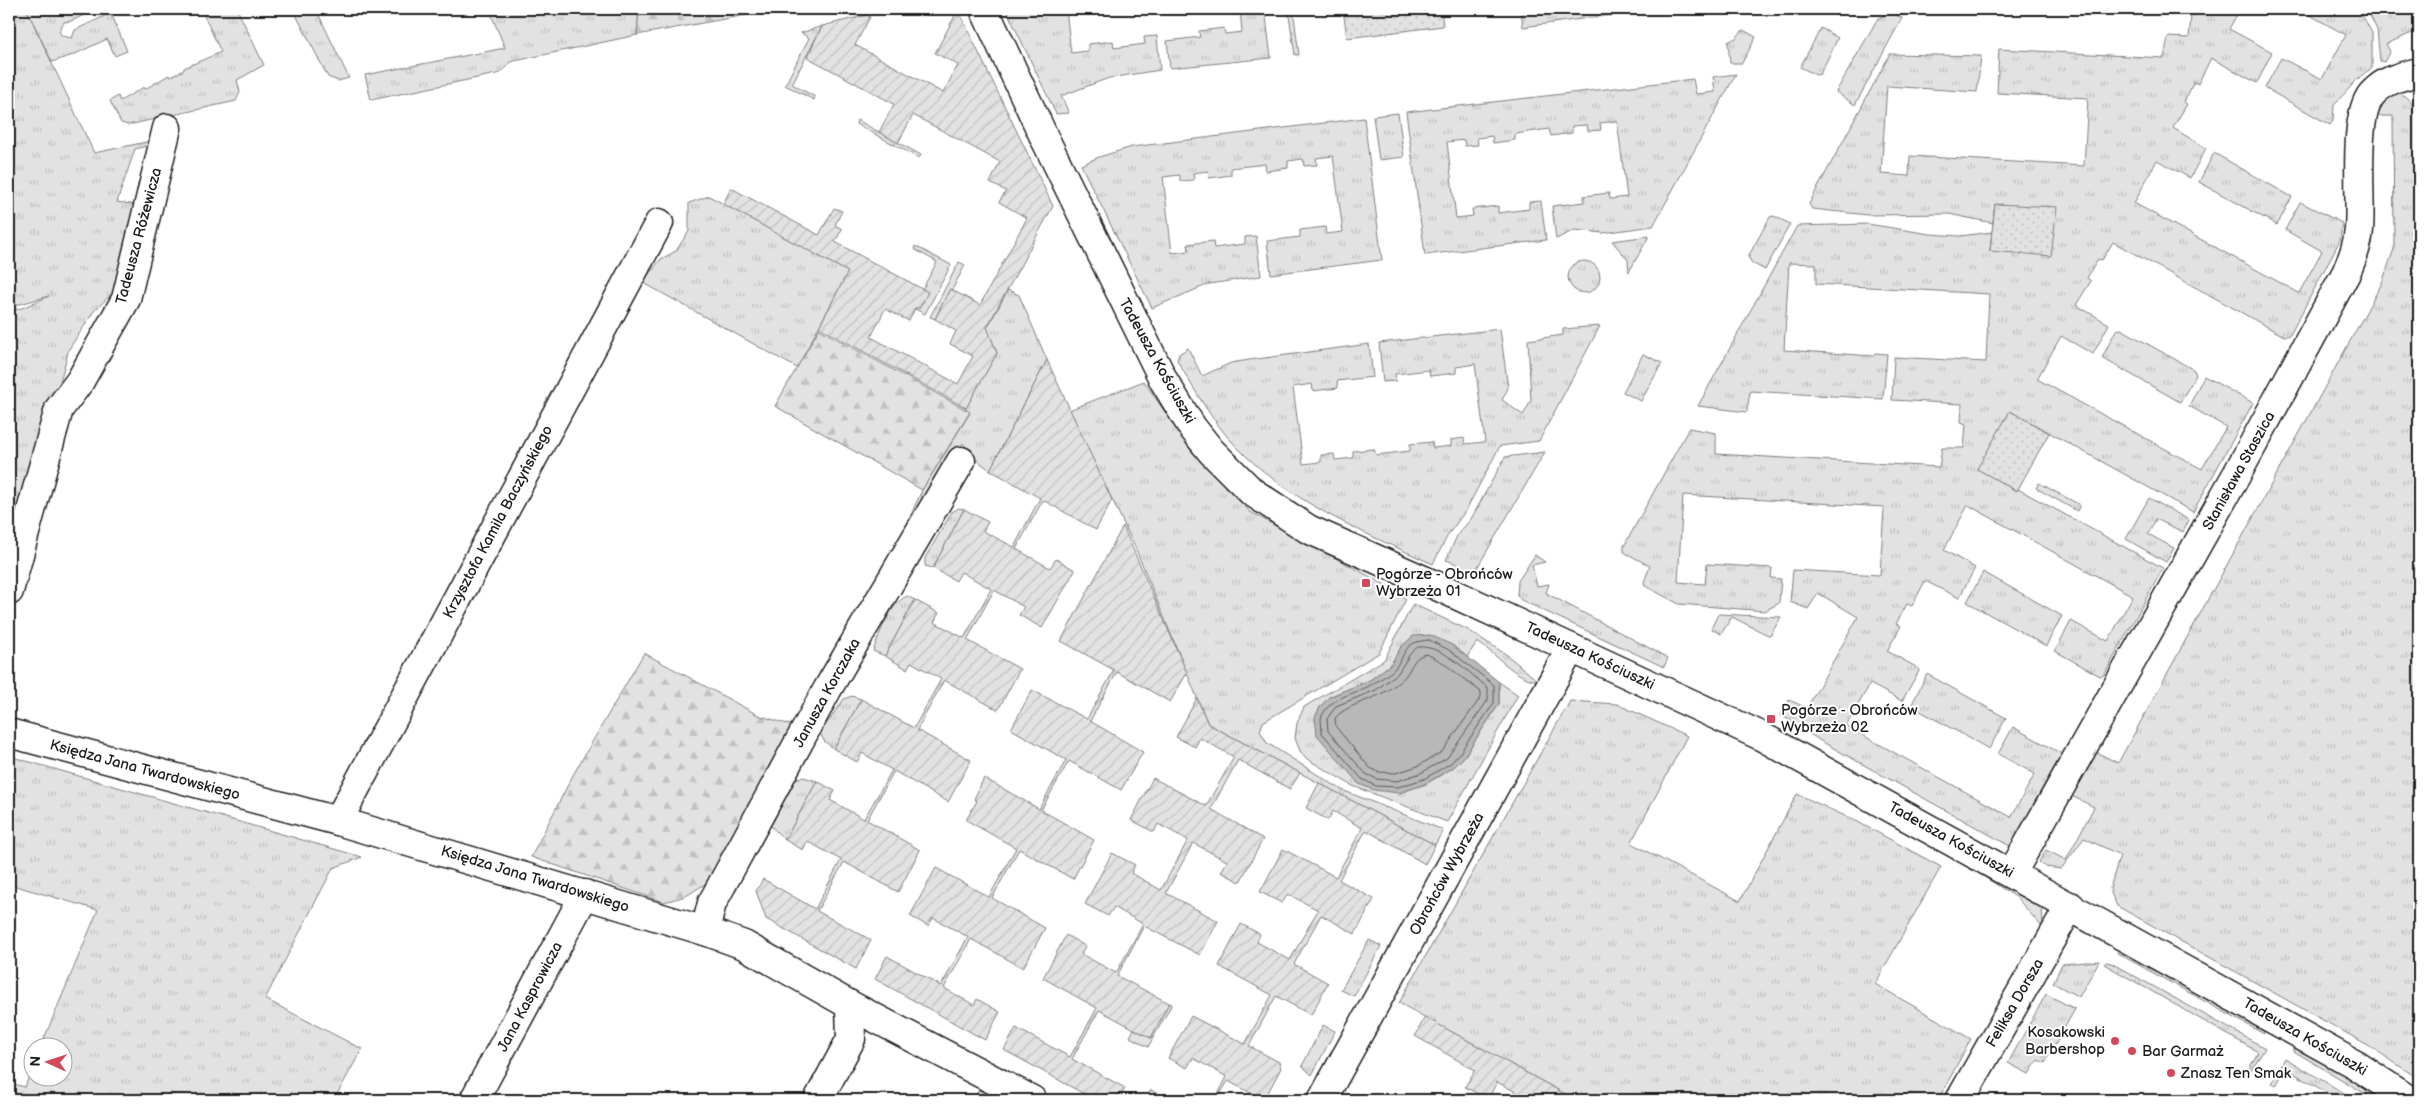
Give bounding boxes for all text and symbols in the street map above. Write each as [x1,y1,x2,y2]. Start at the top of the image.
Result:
street label: Tadeusza Różewicza [112,166,166,306]
street label: Tadeusza Kościuszki [1115,295,1199,427]
street label: Stanisława Staszica [2199,408,2279,534]
street label: Krzysztofa Kamila Baczyńskiego [439,422,557,622]
place label: Pogórze - Obrońców Wybrzeża 01 [1376,565,1513,601]
marker: Pogórze - Obrońców Wybrzeża 01 [1360,577,1372,589]
street label: Tadeusza Kościuszki [1522,618,1658,694]
street label: Janusza Korczaka [789,635,865,751]
place label: Pogórze - Obrońców Wybrzeża 02 [1781,701,1918,737]
marker: Pogórze - Obrońców Wybrzeża 02 [1765,713,1777,725]
street label: Księdza Jana Twardowskiego [48,735,242,805]
street label: Tadeusza Kościuszki [1885,798,2017,882]
street label: Obrońców Wybrzeża [1405,809,1489,939]
street label: Księdza Jana Twardowskiego [438,841,632,917]
street label: Jana Kasprowicza [493,939,567,1055]
street label: Feliksa Dorsza [1982,955,2048,1051]
street label: Tadeusza Kościuszki [2239,994,2371,1080]
place label: Kosakowski Barbershop [2025,1023,2105,1059]
marker: Kosakowski Barbershop [2109,1035,2121,1047]
north arrow [22,1036,72,1086]
place label: Bar Garmaż [2142,1042,2224,1061]
marker: Bar Garmaż [2126,1045,2138,1057]
text: N [27,1056,44,1067]
place label: Znasz Ten Smak [2180,1064,2292,1083]
marker: Znasz Ten Smak [2165,1067,2177,1079]

